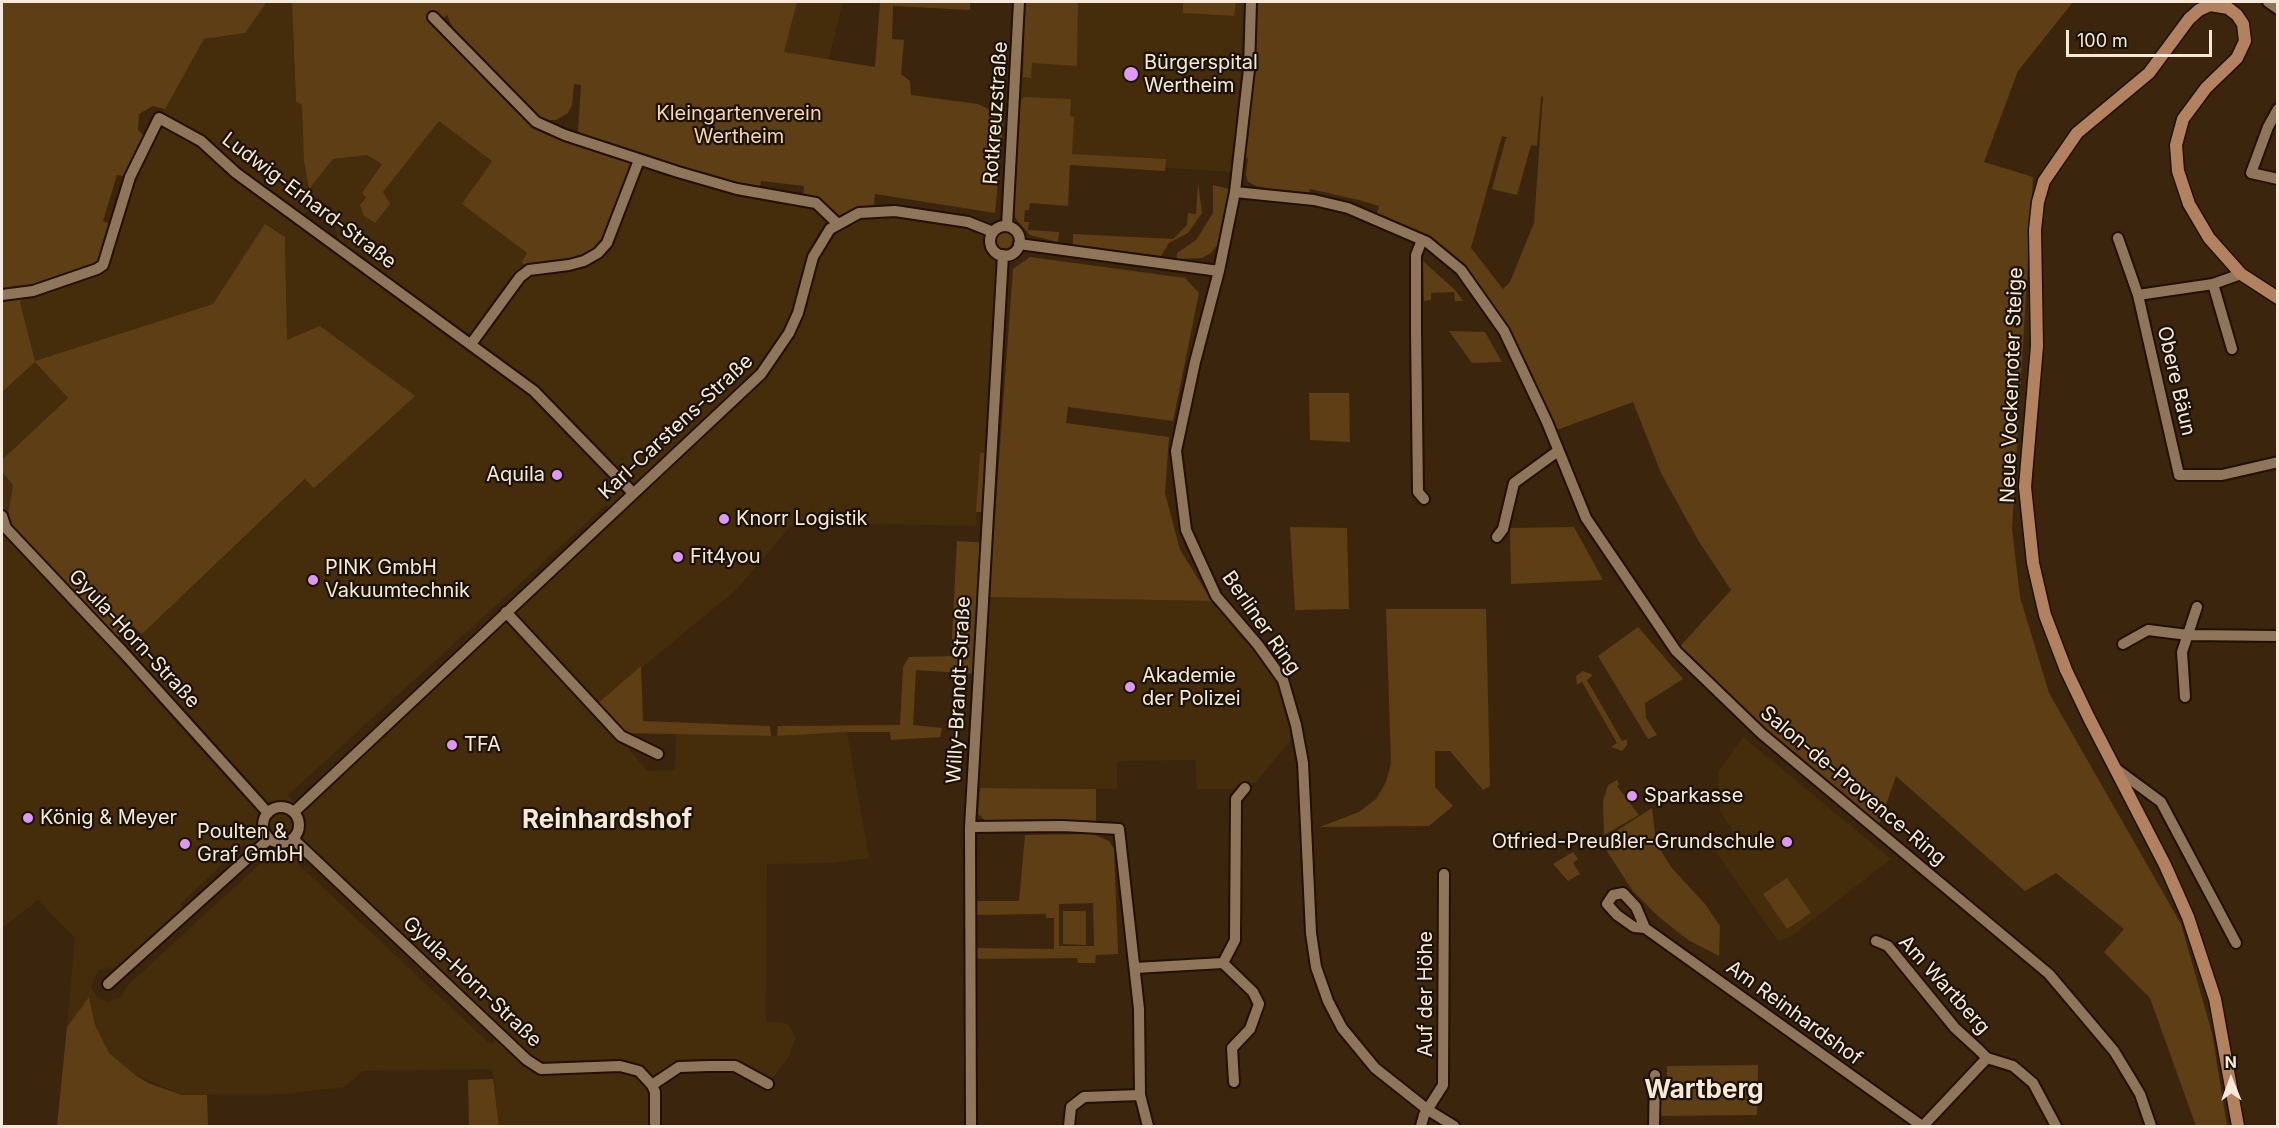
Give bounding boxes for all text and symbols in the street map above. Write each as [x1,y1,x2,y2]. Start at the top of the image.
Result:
scale bar [2069,18,2214,56]
text: 100 m [2077,30,2128,51]
street label: Rotkreuzstraße [979,41,1013,185]
place label: Bürgerspital Wertheim [1144,51,1258,98]
marker: Bürgerspital Wertheim [1122,65,1140,83]
park label: Kleingartenverein Wertheim [656,102,822,149]
street label: Ludwig-Erhard-Straße [217,128,401,274]
street label: Neue Vockenroter Steige [1996,267,2028,503]
street label: Obere Bäun [2152,324,2200,438]
street label: Karl-Carstens-Straße [594,349,758,505]
place label: Aquila [486,463,545,487]
marker: Aquila [550,468,564,482]
place label: Knorr Logistik [736,507,868,531]
marker: Knorr Logistik [717,512,731,526]
place label: Fit4you [690,545,760,569]
marker: Fit4you [671,550,685,564]
place label: PINK GmbH Vakuumtechnik [325,556,470,603]
street label: Gyula-Horn-Straße [63,565,205,713]
street label: Berliner Ring [1217,567,1305,679]
marker: PINK GmbH Vakuumtechnik [306,573,320,587]
street label: Willy-Brandt-Straße [942,596,976,784]
place label: Akademie der Polizei [1142,664,1241,711]
marker: Akademie der Polizei [1123,680,1137,694]
street label: Salon-de-Provence-Ring [1755,701,1951,871]
place label: TFA [464,733,501,757]
marker: TFA [445,738,459,752]
place label: Sparkasse [1644,784,1743,808]
marker: Sparkasse [1625,789,1639,803]
district label: Reinhardshof [522,804,692,836]
place label: König & Meyer [40,806,177,830]
marker: König & Meyer [21,811,35,825]
place label: Poulten & Graf GmbH [197,820,303,867]
place label: Otfried-Preußler-Grundschule [1492,830,1775,854]
marker: Otfried-Preußler-Grundschule [1780,835,1794,849]
marker: Poulten & Graf GmbH [178,837,192,851]
street label: Gyula-Horn-Straße [398,911,546,1053]
street label: Auf der Höhe [1414,931,1438,1057]
street label: Am Wartberg [1893,931,1995,1039]
street label: Am Reinhardshof [1721,956,1867,1070]
north arrow [2201,1050,2261,1110]
text: N [2224,1052,2237,1072]
district label: Wartberg [1644,1074,1764,1106]

